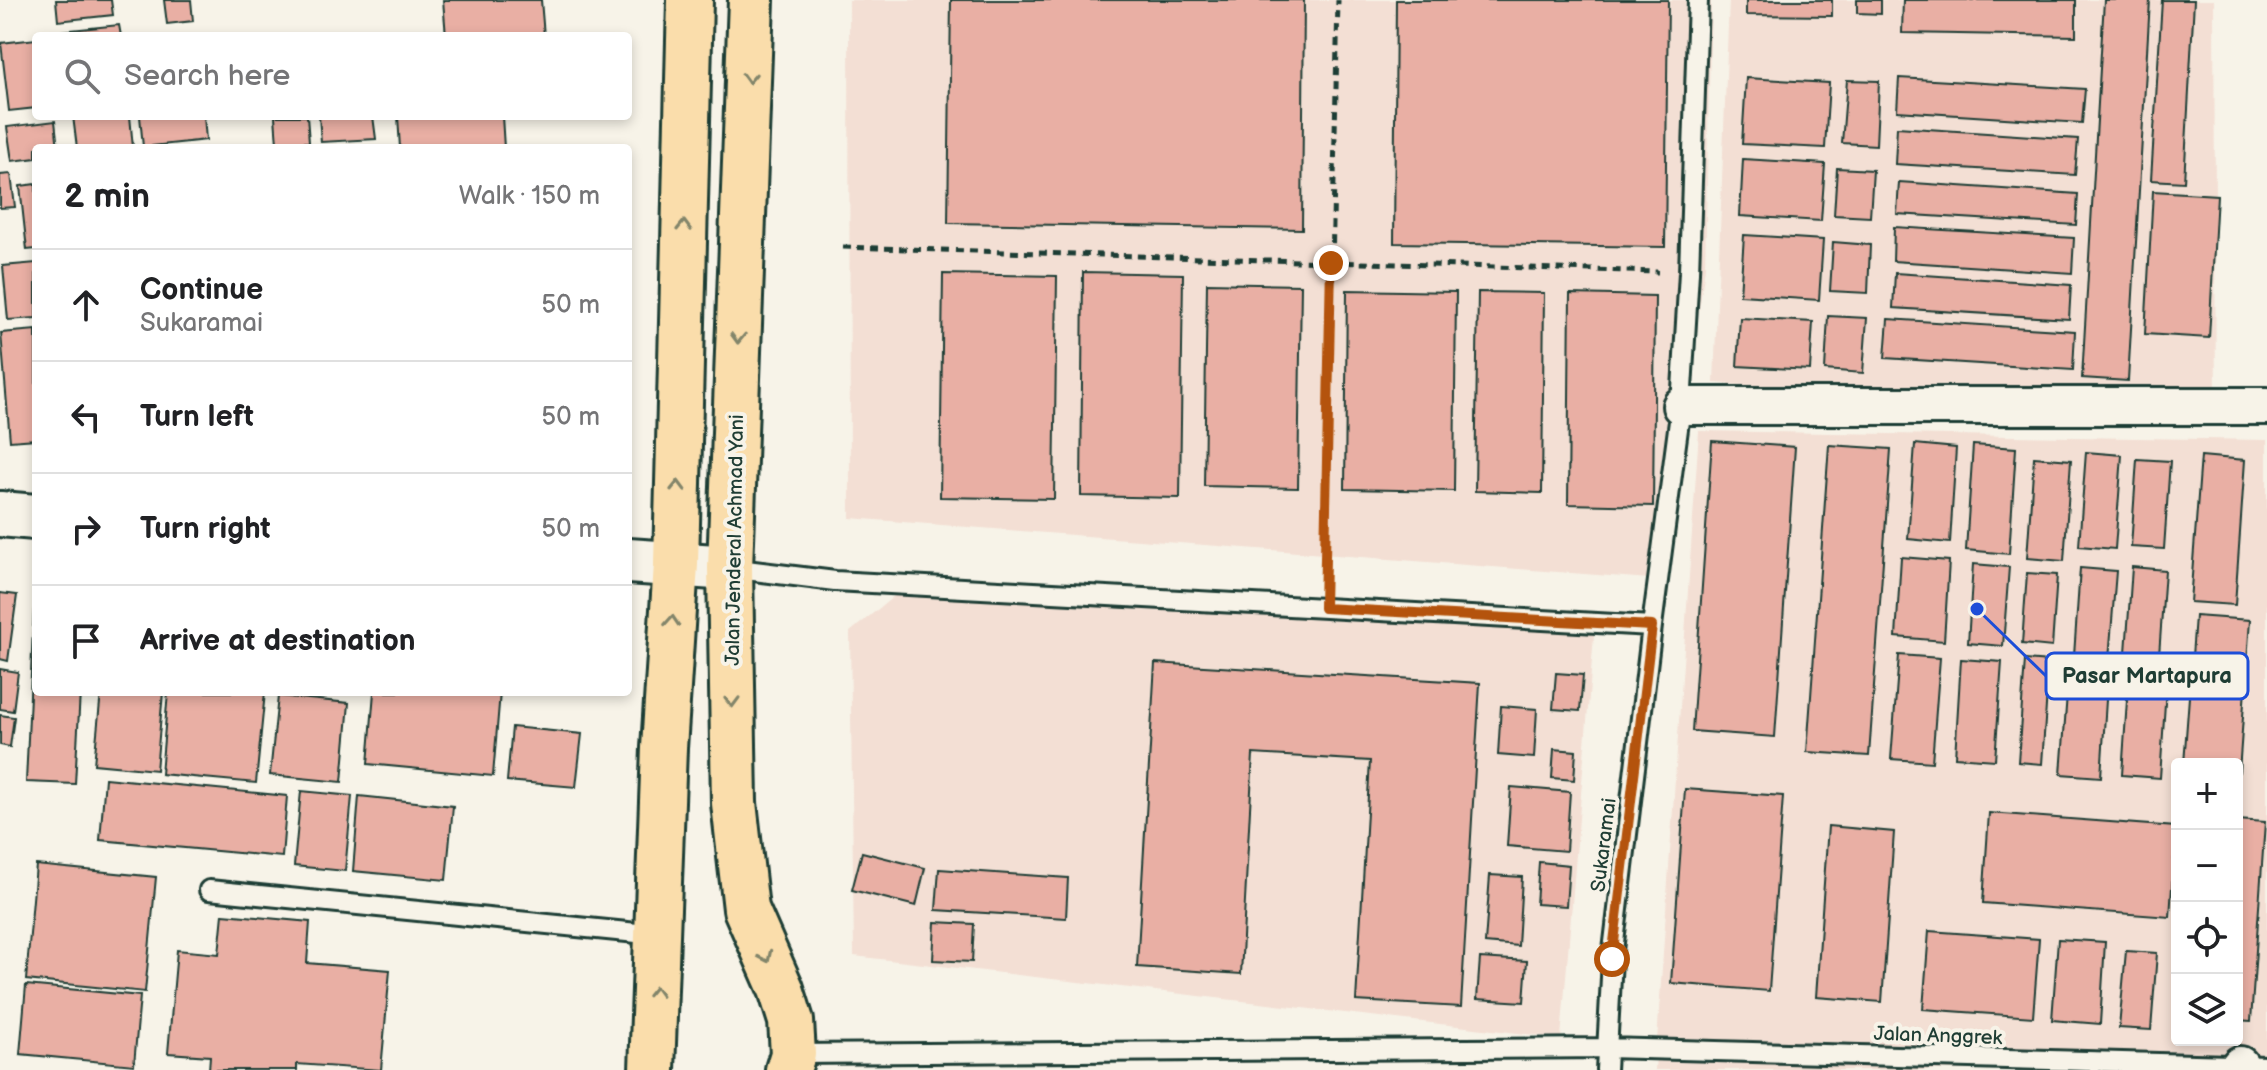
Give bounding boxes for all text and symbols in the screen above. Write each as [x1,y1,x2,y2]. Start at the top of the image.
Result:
search box [32,32,632,120]
icon: search [60,54,104,98]
text: Search here [124,58,290,94]
one-way arrow [740,72,757,85]
text: 2 min [64,176,150,217]
text: Walk · 150 m [459,181,600,212]
one-way arrow [676,219,693,232]
route end [1313,245,1349,281]
text: Continue [140,272,263,308]
icon: ahead [64,283,108,327]
text: 50 m [541,290,600,321]
text: Sukaramai [140,308,263,339]
one-way arrow [730,332,747,345]
icon: left [64,395,108,439]
text: Turn left [140,399,254,435]
text: 50 m [541,402,600,433]
street label: Jalan Jenderal Achmad Yani [721,414,749,666]
one-way arrow [669,479,687,492]
icon: right [64,507,108,551]
text: Turn right [140,511,271,547]
text: 50 m [541,514,600,545]
one-way arrow [664,614,681,626]
icon: arrive [64,619,108,663]
text: Arrive at destination [140,623,416,659]
callout: Pasar Martapura [2046,653,2248,699]
text: Pasar Martapura [2062,663,2232,690]
one-way arrow [723,696,741,709]
map controls [2171,758,2243,1046]
button: + [2171,758,2243,830]
street label: Sukaramai [1586,797,1622,894]
button: − [2171,830,2243,902]
button: locate [2171,902,2243,974]
route start [1594,941,1630,977]
one-way arrow [756,949,772,963]
button: layers [2171,974,2243,1046]
one-way arrow [646,985,663,998]
street label: Jalan Anggrek [1873,1022,2003,1050]

